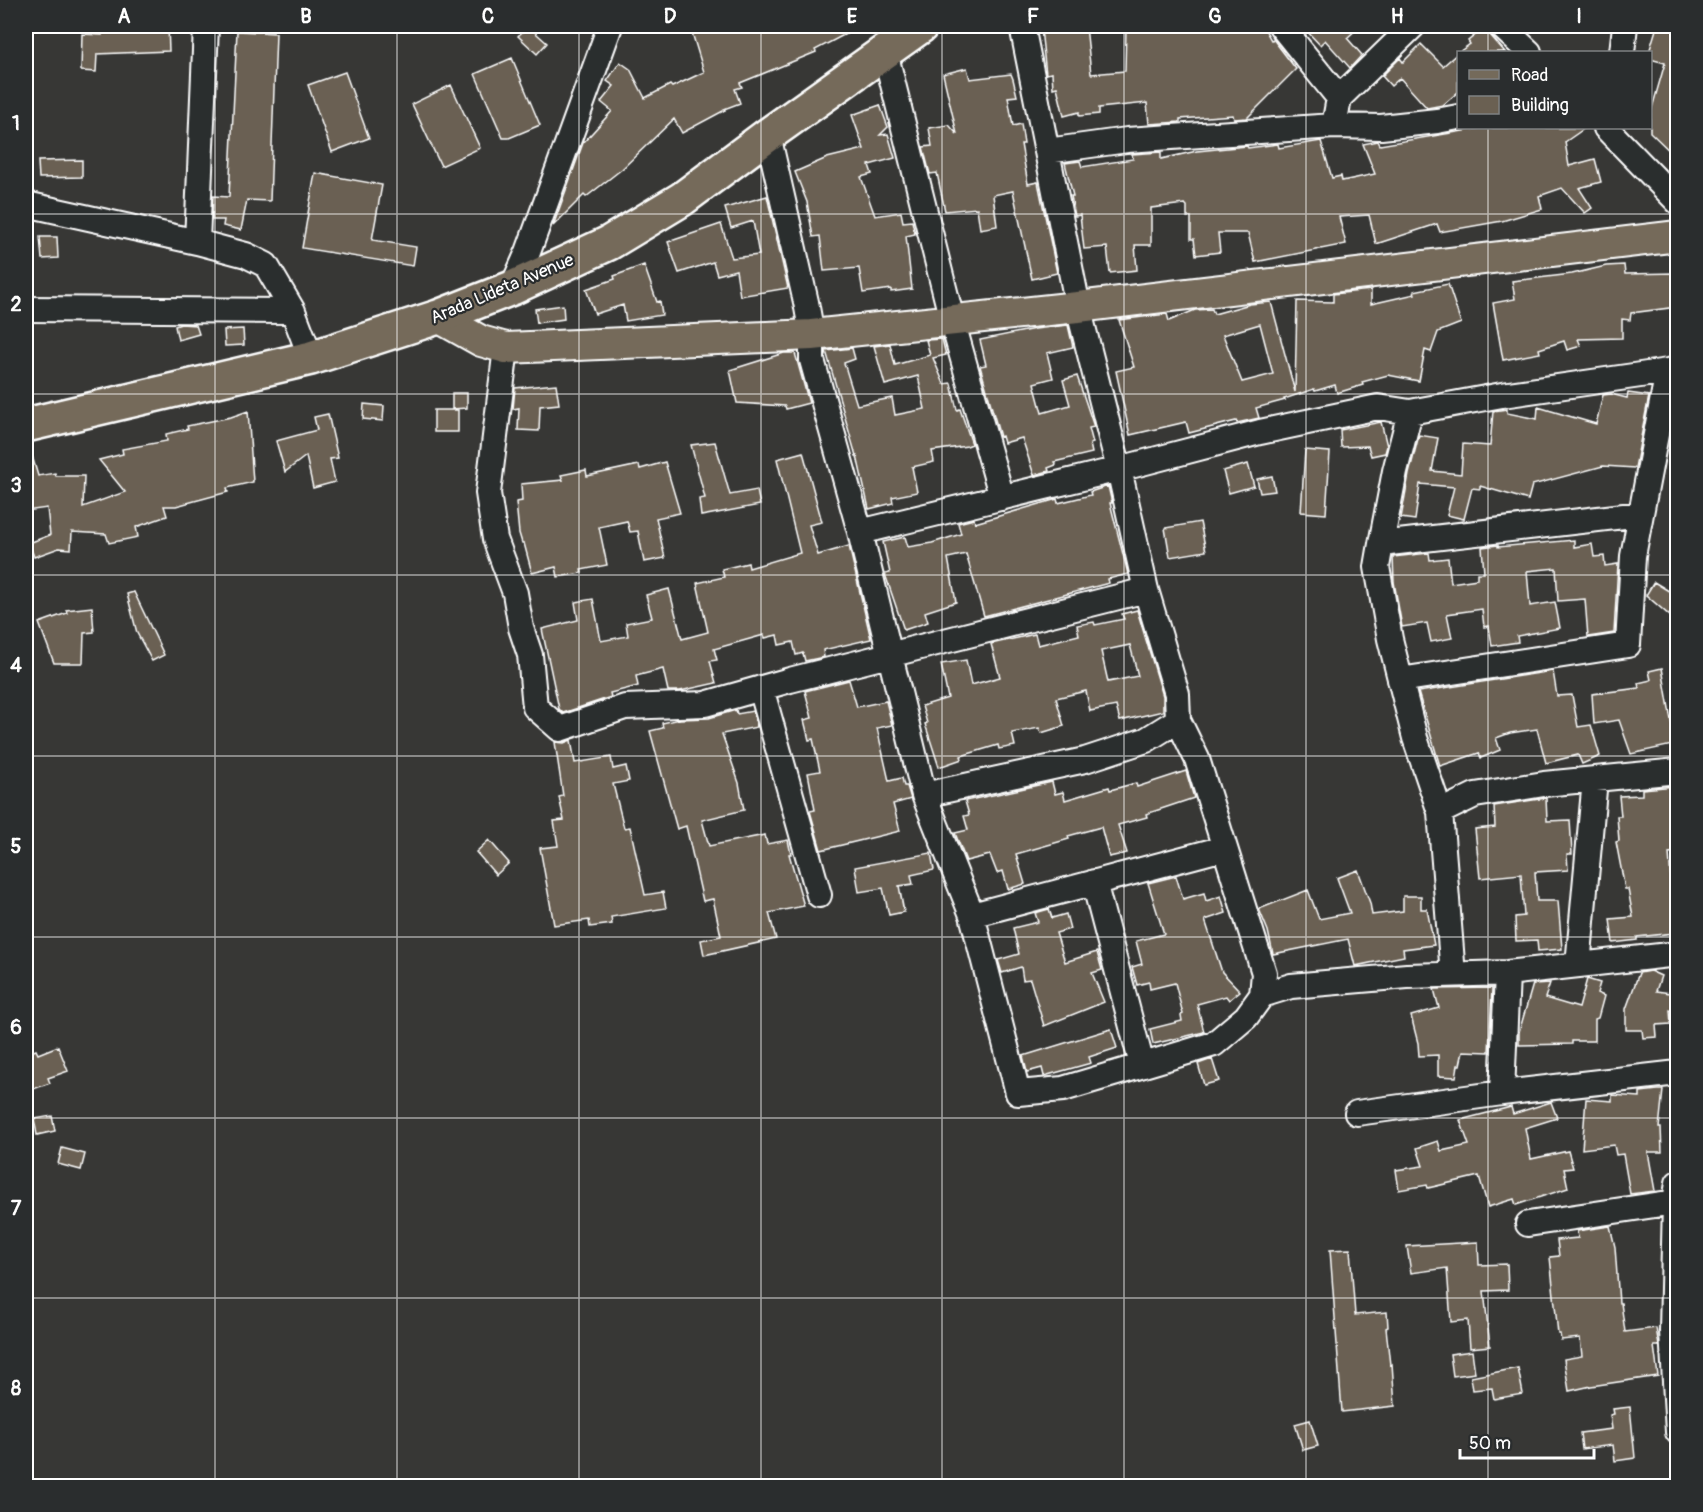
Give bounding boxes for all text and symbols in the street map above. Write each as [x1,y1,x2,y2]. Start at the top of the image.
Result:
text: A [118,4,131,29]
text: B [300,4,312,29]
text: C [482,4,494,29]
text: D [664,4,677,29]
text: E [847,4,858,29]
text: F [1027,4,1039,29]
text: G [1208,4,1222,29]
text: H [1391,4,1404,29]
text: I [1576,4,1582,29]
legend [1457,51,1652,129]
text: Road [1511,64,1548,87]
text: Building [1511,94,1569,117]
text: 1 [12,111,20,136]
street label: Arada Lideta Avenue [427,248,577,330]
text: 2 [10,292,22,317]
text: 3 [10,473,22,498]
text: 4 [10,653,22,678]
text: 5 [11,834,22,859]
text: 6 [10,1015,22,1040]
text: 7 [11,1196,22,1221]
text: 8 [11,1376,21,1401]
scale bar [1460,1422,1594,1460]
text: 50 m [1469,1432,1511,1455]

